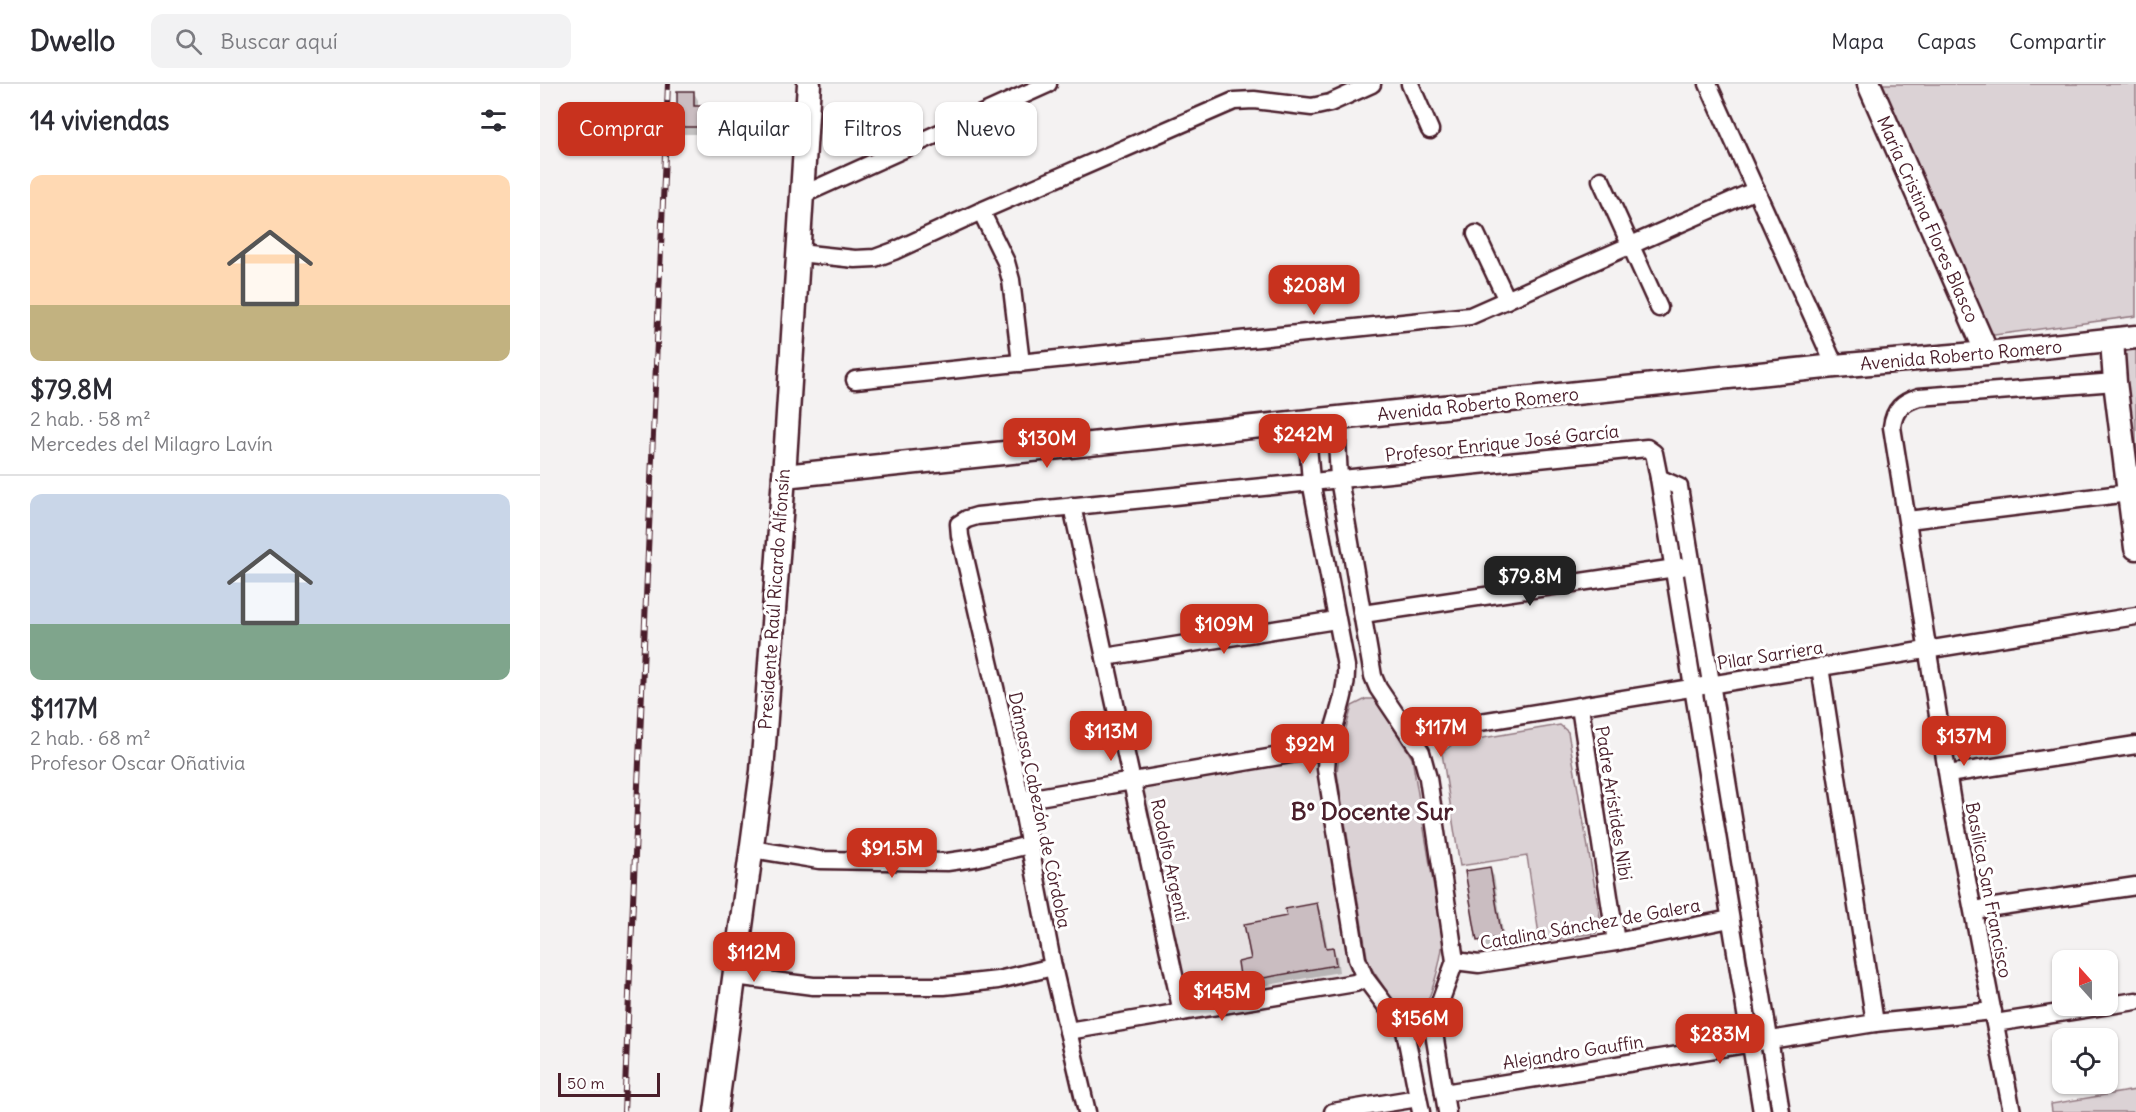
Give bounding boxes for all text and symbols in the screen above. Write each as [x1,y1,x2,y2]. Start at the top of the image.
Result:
search box [151,14,571,68]
text: Dwello [30,23,115,59]
icon: search [172,25,205,58]
text: Buscar aquí [220,27,338,55]
text: Mapa [1831,28,1884,55]
text: Capas [1917,28,1976,55]
text: Compartir [2009,28,2106,55]
chip: Comprar [558,102,685,156]
chip: Alquilar [697,102,811,156]
chip: Filtros [823,102,923,156]
chip: Nuevo [935,102,1037,156]
text: 14 viviendas [30,104,169,137]
icon: filters [477,104,510,137]
street label: María Cristina Flores Blasco [1872,112,1984,326]
icon: home [216,214,324,322]
pin: $208M [1272,265,1356,316]
text: $208M [1283,272,1345,297]
street label: Avenida Roberto Romero [1859,335,2063,375]
text: $79.8M [30,373,113,406]
street label: Avenida Roberto Romero [1376,382,1580,426]
text: 2 hab. · 58 m² [30,406,151,431]
pin: $242M [1261,414,1345,465]
pin: $130M [1005,418,1089,469]
street label: Profesor Enrique José García [1384,419,1620,467]
text: $242M [1273,421,1333,446]
text: $130M [1017,425,1077,450]
text: Mercedes del Milagro Lavín [30,431,273,456]
street label: Presidente Raúl Ricardo Alfonsín [753,468,795,730]
icon: home [216,533,324,641]
pin: $79.8M [1481,556,1579,607]
text: $79.8M [1498,563,1562,588]
pin: $109M [1182,604,1266,655]
text: $109M [1194,611,1254,636]
street label: Pilar Sarriera [1715,635,1825,675]
street label: Dámasa Cabezón de Córdoba [1004,690,1076,930]
text: $117M [30,692,98,725]
pin: $117M [1399,707,1483,758]
pin: $113M [1069,711,1153,762]
text: $117M [1415,714,1467,739]
pin: $137M [1922,716,2006,767]
text: $113M [1084,718,1138,743]
text: $137M [1936,723,1992,748]
pin: $92M [1274,724,1346,775]
street label: Padre Arístides Nibi [1590,724,1638,882]
text: 2 hab. · 68 m² [30,725,151,750]
text: $92M [1285,731,1335,756]
text: Profesor Oscar Oñativia [30,750,245,775]
street label: Rodolfo Argenti [1146,796,1194,924]
district label: Bº Docente Sur [1291,796,1453,826]
street label: Basílica San Francisco [1961,800,2017,980]
pin: $91.5M [843,828,941,879]
text: $91.5M [861,835,923,860]
street label: Catalina Sánchez de Galera [1478,893,1702,955]
pin: $112M [712,932,796,983]
text: $112M [727,939,781,964]
north arrow [2052,950,2118,1016]
map controls [2052,950,2118,1094]
pin: $145M [1180,971,1264,1022]
text: $145M [1193,978,1251,1003]
pin: $156M [1378,998,1462,1049]
text: $156M [1391,1005,1449,1030]
pin: $283M [1678,1014,1762,1065]
text: $283M [1689,1021,1751,1046]
button: locate [2052,1028,2118,1094]
street label: Alejandro Gauffin [1501,1030,1645,1074]
scale bar [558,1070,660,1098]
text: 50 m [567,1073,605,1093]

